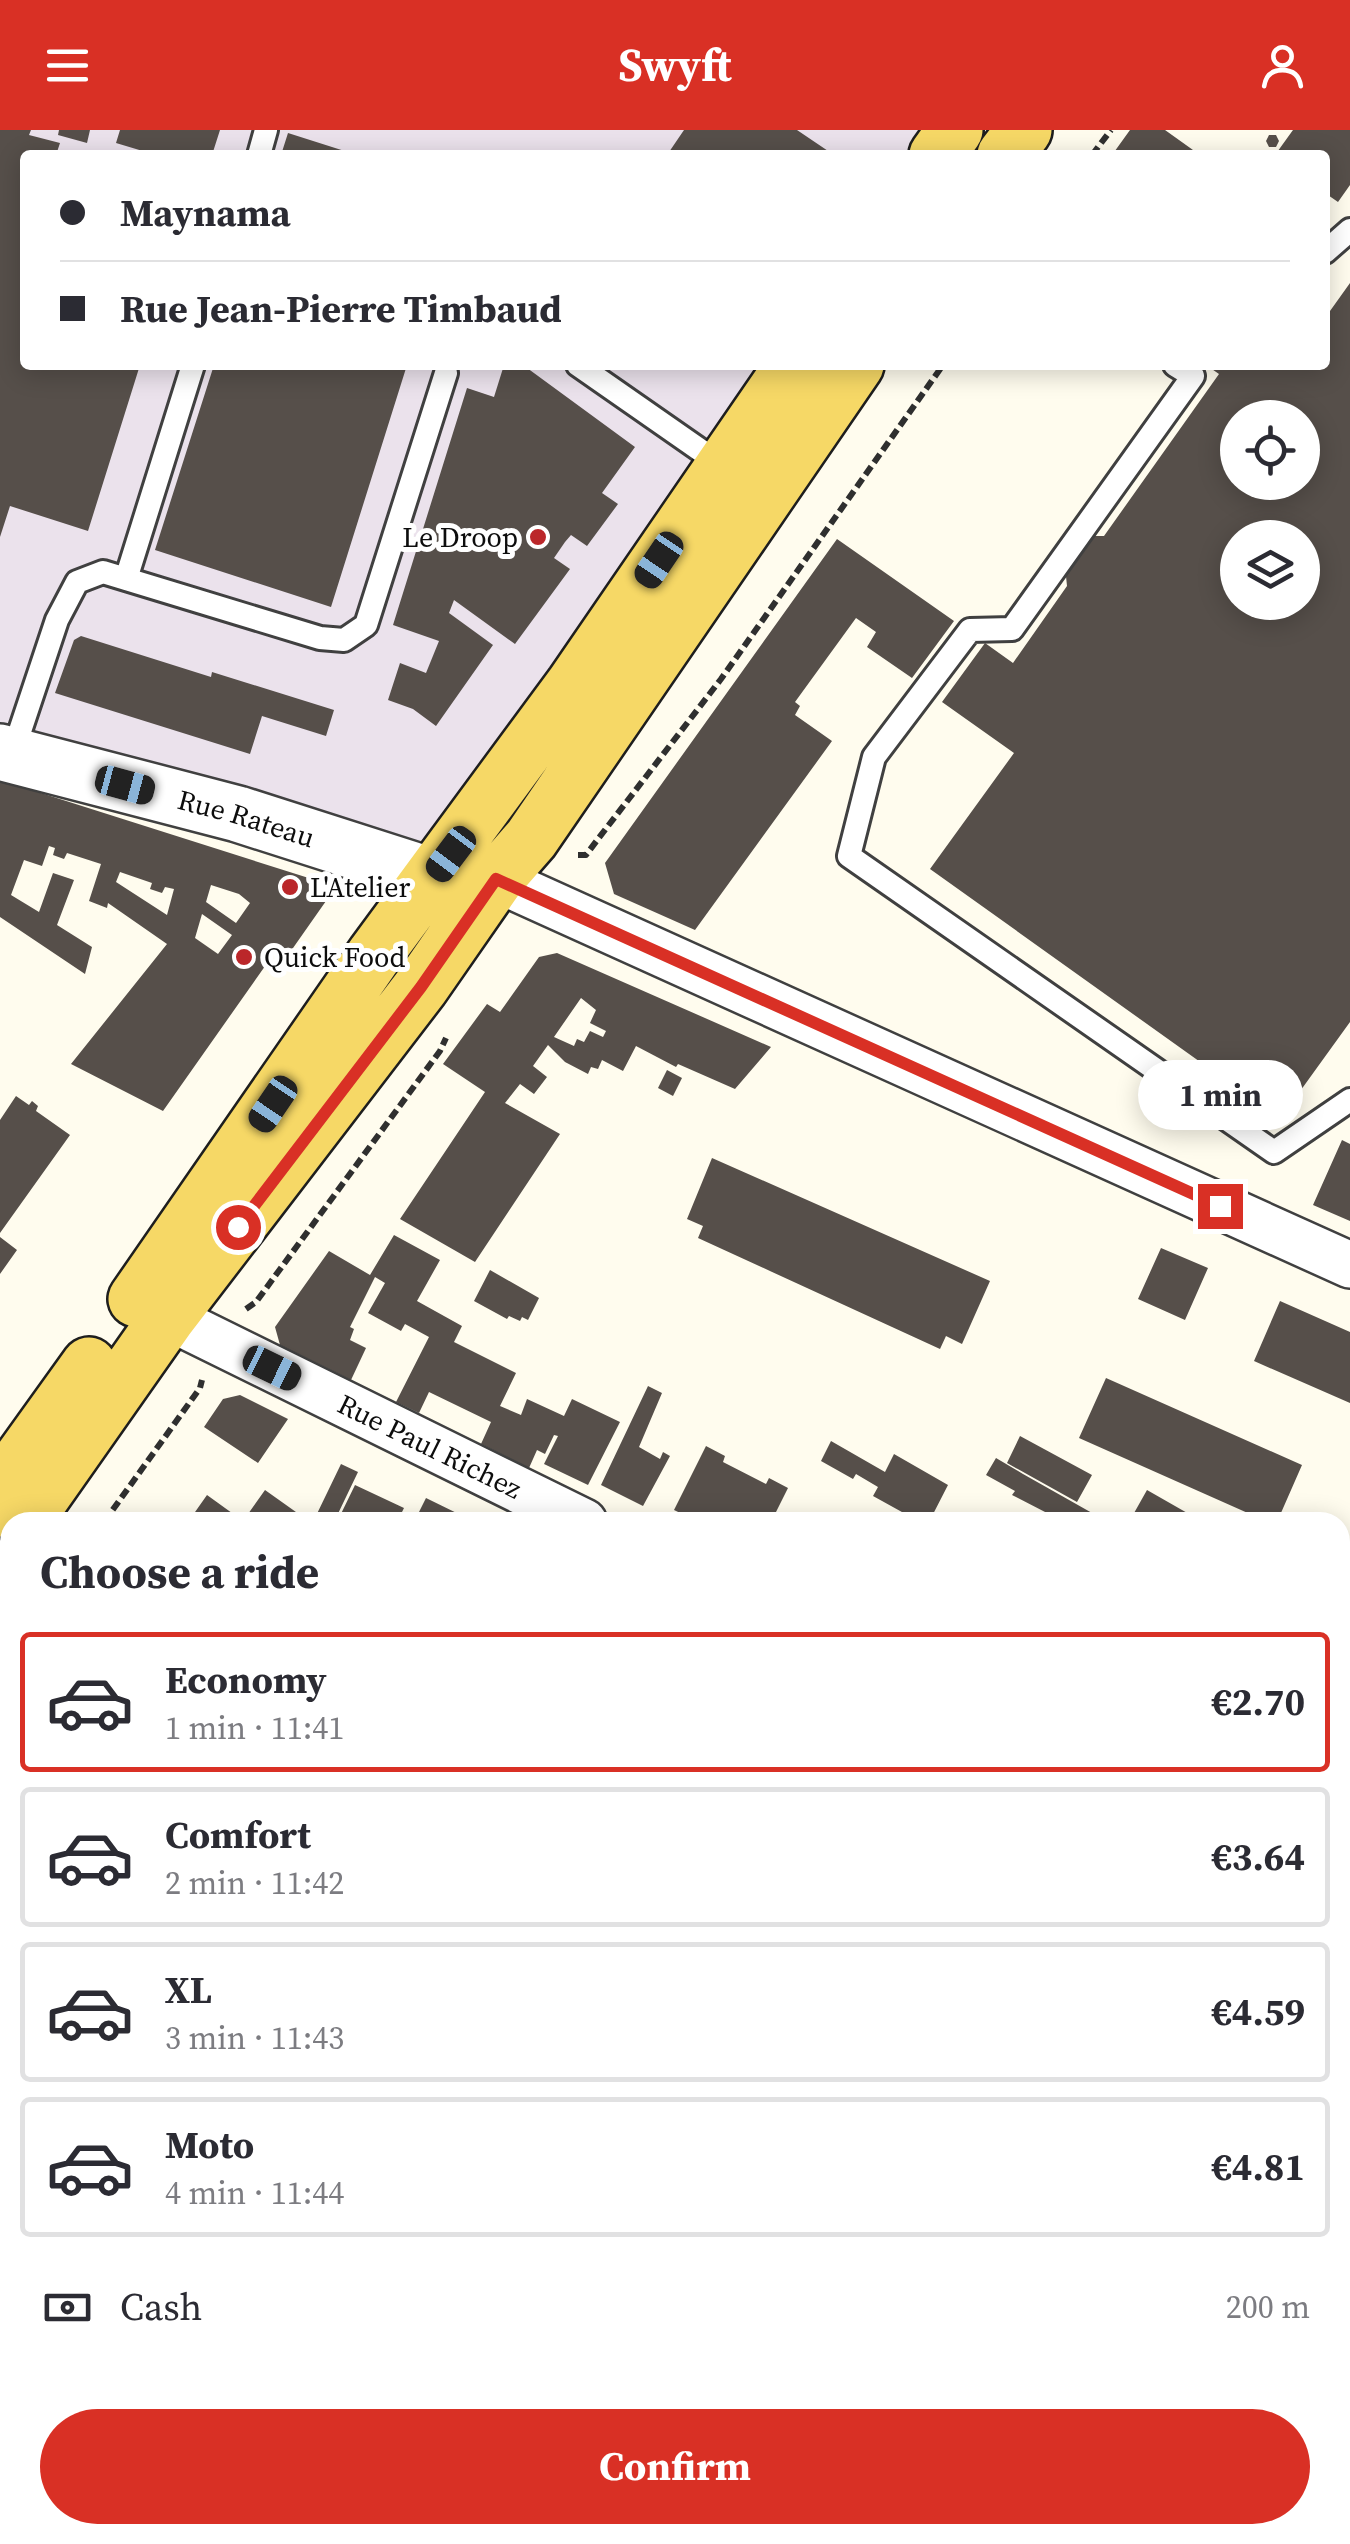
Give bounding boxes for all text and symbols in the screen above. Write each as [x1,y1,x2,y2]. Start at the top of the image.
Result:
text: Swyft [618,34,732,96]
icon: menu [40,38,95,93]
icon: person [1255,38,1310,93]
text: Maynama [120,187,291,239]
text: Rue Jean-Pierre Timbaud [120,283,562,335]
map controls [1220,400,1320,620]
button: locate [1220,400,1320,500]
place label: Le Droop [402,518,518,556]
button: layers [1220,520,1320,620]
marker: Le Droop [527,526,549,548]
car [630,527,688,593]
car [92,763,158,807]
street label: Rue Rateau [174,780,320,856]
car [421,821,481,887]
place label: L'Atelier [310,868,410,906]
marker: L'Atelier [279,876,301,898]
place label: Quick Food [264,938,405,976]
marker: Quick Food [233,946,255,968]
callout: 1 min [1138,1061,1302,1131]
car [244,1071,302,1137]
text: 1 min [1179,1073,1262,1117]
route end [1198,1184,1243,1229]
route start [216,1205,261,1250]
car [238,1341,306,1395]
street label: Rue Paul Richez [332,1385,528,1508]
text: Choose a ride [40,1541,319,1603]
text: Economy [165,1654,327,1706]
icon: car [45,1657,135,1747]
text: €2.70 [1211,1676,1305,1728]
text: 1 min · 11:41 [165,1706,344,1750]
text: Comfort [165,1809,311,1861]
icon: car [45,1812,135,1902]
text: €3.64 [1211,1831,1305,1883]
text: 2 min · 11:42 [165,1861,344,1905]
text: XL [165,1964,212,2016]
icon: car [45,1967,135,2057]
text: €4.59 [1211,1986,1305,2038]
text: 3 min · 11:43 [165,2016,344,2060]
text: Moto [165,2119,254,2171]
icon: car [45,2122,135,2212]
text: €4.81 [1211,2141,1305,2193]
text: 4 min · 11:44 [165,2171,344,2215]
icon: cash [40,2280,95,2335]
text: Cash [120,2281,202,2333]
text: 200 m [1226,2285,1310,2329]
button: Confirm [40,2409,1310,2524]

